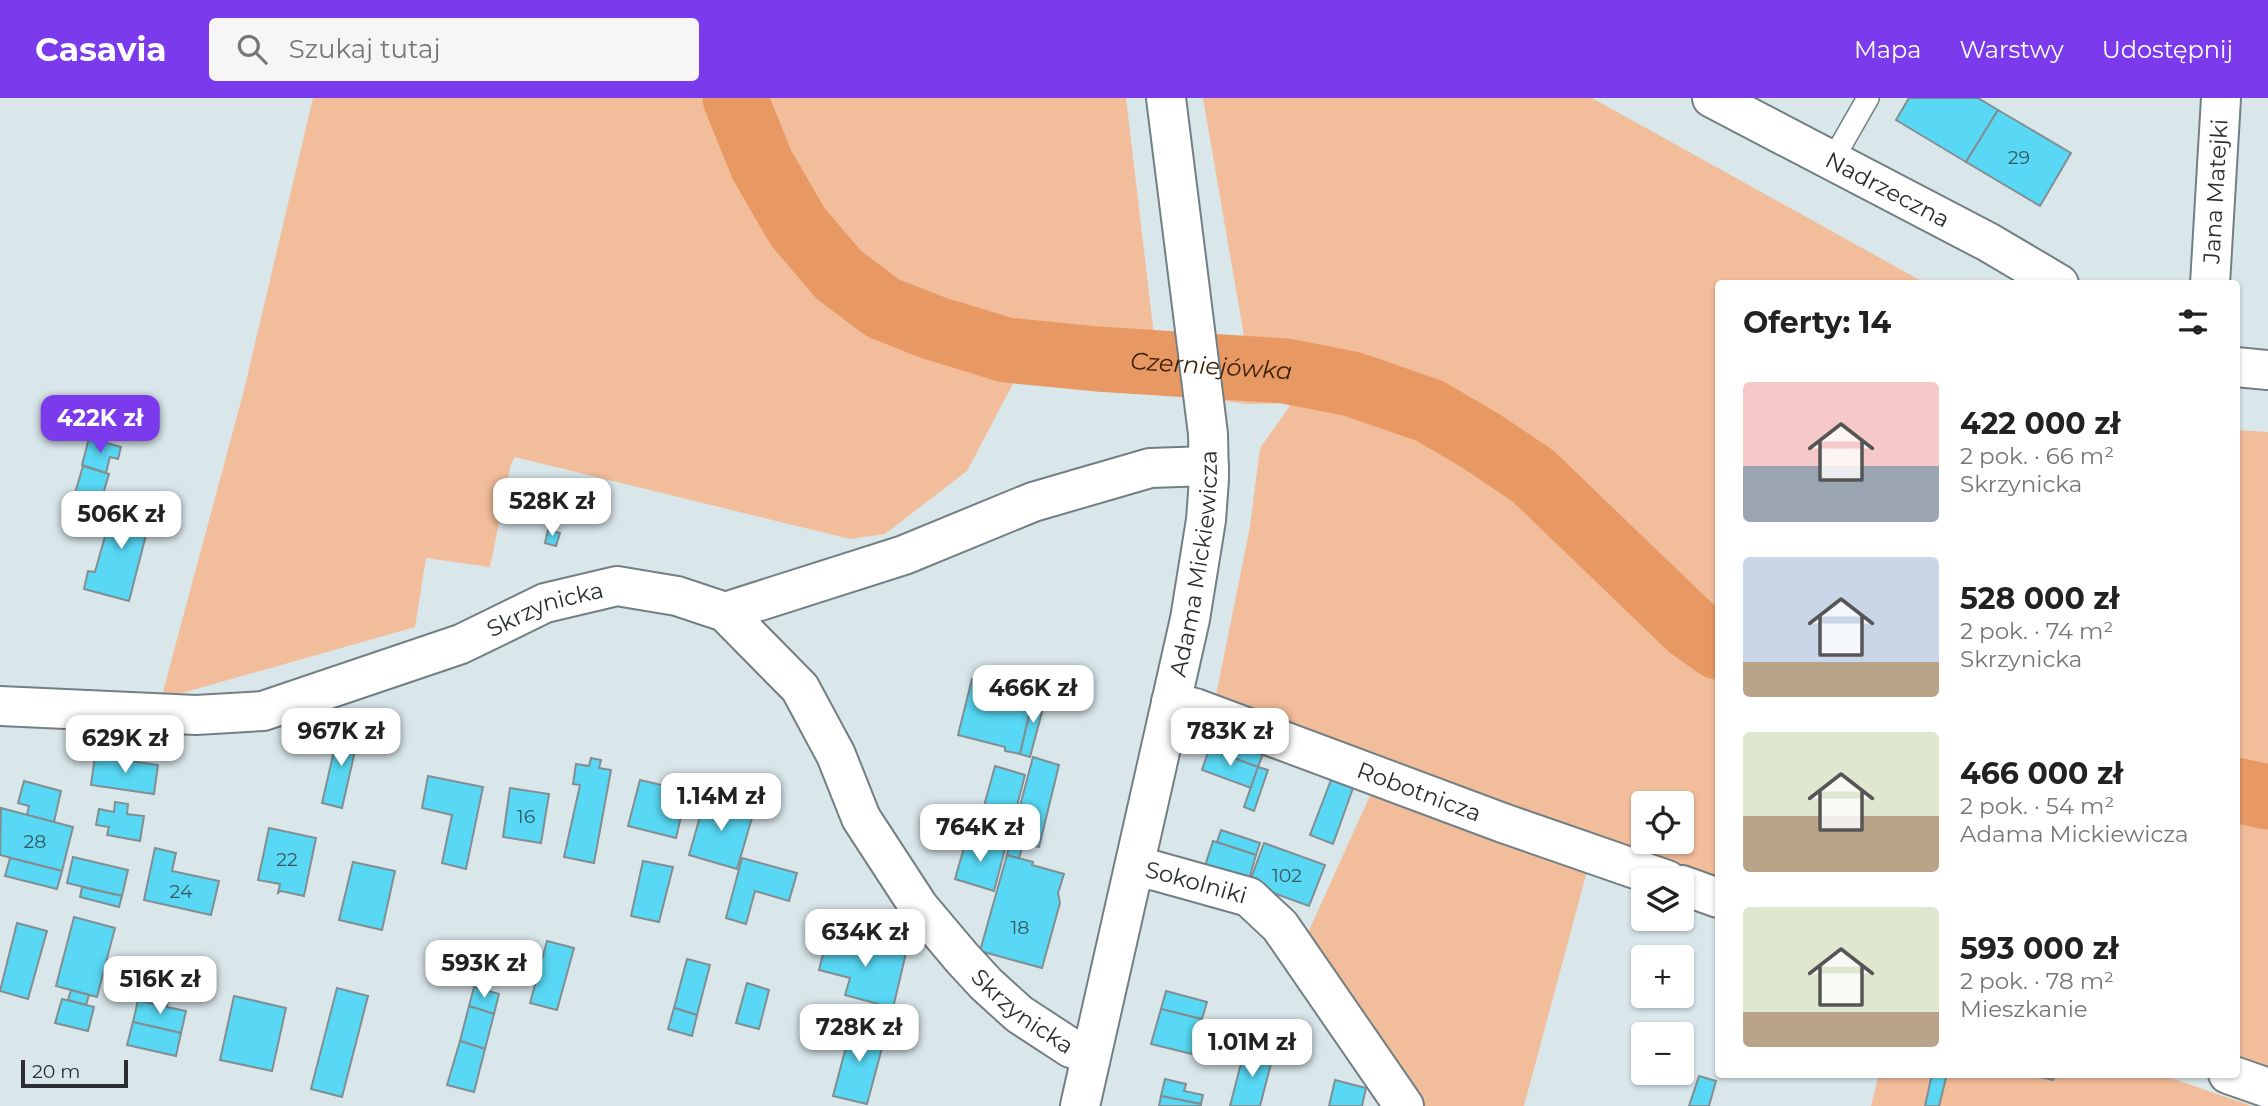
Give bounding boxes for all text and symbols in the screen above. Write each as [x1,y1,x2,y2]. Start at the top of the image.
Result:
search box [209,18,699,81]
text: Casavia [35,29,167,69]
icon: search [233,30,271,68]
text: Szukaj tutaj [289,33,441,65]
text: Mapa [1854,35,1921,64]
text: Warstwy [1959,35,2064,64]
text: Udostępnij [2102,35,2233,64]
street label: Jana Matejki [2197,118,2234,265]
street label: Nadrzeczna [1821,146,1954,234]
house number: 29 [2008,146,2030,169]
icon: filters [2174,303,2212,341]
text: Oferty: 14 [1743,304,1891,341]
water label: Czerniejówka [1129,346,1293,385]
pin: 422K zł [35,396,165,455]
text: 422K zł [57,404,143,432]
text: 422 000 zł [1960,405,2120,442]
icon: home [1799,410,1883,494]
text: 2 pok. · 66 m² [1960,442,2114,470]
street label: Adama Mickiewicza [1163,450,1223,679]
text: Skrzynicka [1960,470,2082,498]
pin: 528K zł [487,478,617,538]
text: 528K zł [509,487,595,515]
pin: 506K zł [56,491,186,551]
text: 506K zł [77,500,165,528]
street label: Skrzynicka [482,576,606,643]
text: 528 000 zł [1960,580,2119,617]
icon: home [1799,585,1883,669]
text: 2 pok. · 74 m² [1960,617,2113,645]
text: Skrzynicka [1960,645,2082,673]
pin: 466K zł [968,666,1098,725]
text: 466K zł [989,674,1077,702]
pin: 967K zł [276,708,406,768]
pin: 783K zł [1165,708,1295,768]
pin: 629K zł [60,716,190,775]
text: 967K zł [297,717,385,745]
text: 783K zł [1187,717,1273,745]
text: 629K zł [82,724,168,752]
text: 466 000 zł [1960,755,2123,792]
street label: Robotnicza [1353,756,1485,828]
icon: home [1799,760,1883,844]
pin: 1.14M zł [649,774,793,833]
text: 1.14M zł [677,782,765,810]
map controls [1631,791,1694,1085]
button: locate [1631,791,1694,854]
text: 2 pok. · 54 m² [1960,792,2114,820]
pin: 764K zł [915,804,1045,864]
house number: 16 [517,805,535,828]
text: 764K zł [936,813,1024,841]
text: Adama Mickiewicza [1960,820,2189,848]
house number: 28 [24,830,46,853]
house number: 22 [276,848,298,871]
street label: Sokolniki [1143,855,1250,910]
house number: 102 [1272,864,1302,887]
button: layers [1631,868,1694,931]
house number: 24 [170,880,193,903]
pin: 634K zł [800,910,930,969]
house number: 18 [1011,916,1029,939]
text: 634K zł [821,918,909,946]
text: 593 000 zł [1960,930,2119,967]
icon: home [1799,935,1883,1019]
pin: 593K zł [419,940,549,1000]
button: + [1631,945,1694,1008]
text: 593K zł [441,949,527,977]
pin: 516K zł [95,956,225,1016]
street label: Skrzynicka [965,963,1079,1060]
text: 516K zł [120,965,200,993]
text: 2 pok. · 78 m² [1960,967,2114,995]
text: Mieszkanie [1960,995,2088,1023]
pin: 728K zł [794,1004,924,1064]
text: 728K zł [816,1013,902,1041]
pin: 1.01M zł [1180,1020,1324,1079]
button: − [1631,1022,1694,1085]
text: 1.01M zł [1208,1028,1296,1056]
scale bar [21,1057,128,1089]
text: 20 m [32,1060,80,1083]

